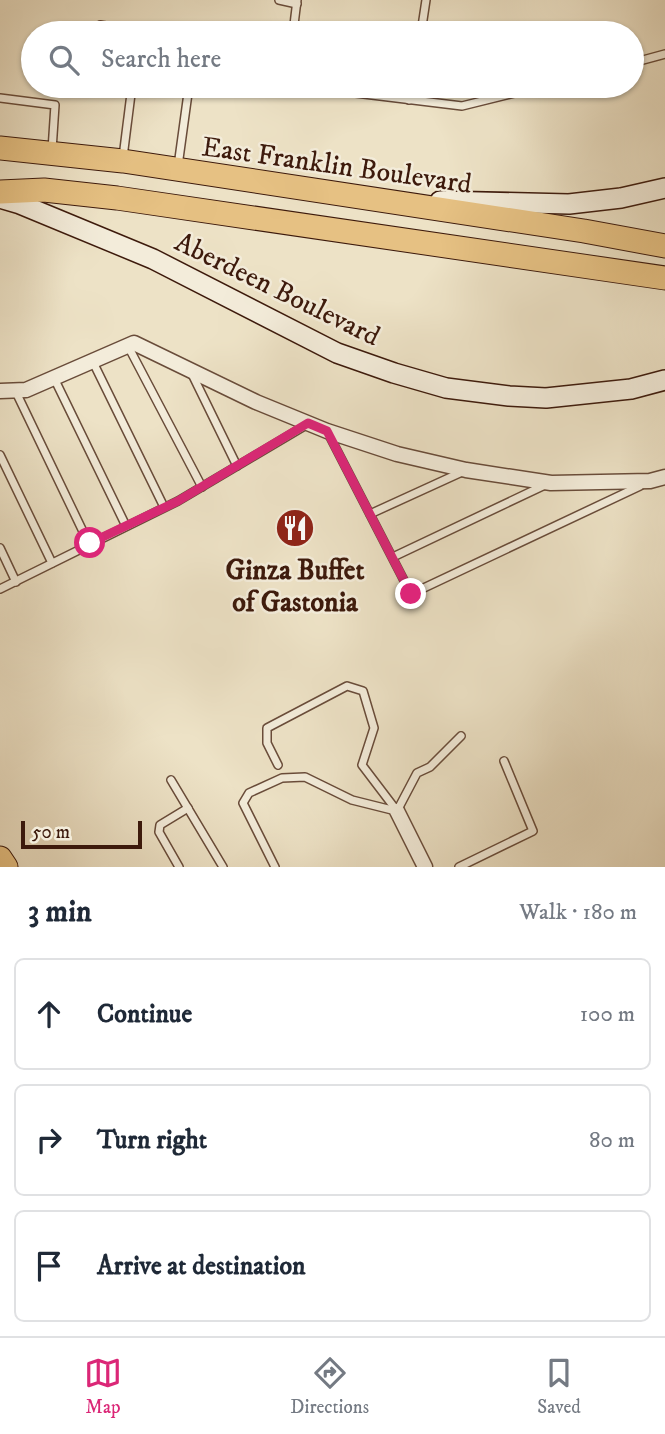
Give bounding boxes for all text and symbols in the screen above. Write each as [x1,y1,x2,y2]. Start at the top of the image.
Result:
search box [21,21,644,98]
icon: search [45,41,83,79]
text: Search here [101,43,221,76]
street label: East Franklin Boulevard [200,129,474,202]
street label: Aberdeen Boulevard [169,225,386,354]
restaurant icon: Ginza Buffet of Gastonia [274,507,316,549]
route start [74,527,105,558]
place label: Ginza Buffet of Gastonia [226,553,364,620]
route end [395,578,426,609]
scale bar [21,818,142,850]
text: 50 m [32,821,70,844]
text: 3 min [28,894,92,931]
text: Walk · 180 m [519,898,637,927]
icon: ahead [30,995,68,1033]
text: Continue [97,998,192,1031]
text: 100 m [580,1000,635,1029]
icon: right [30,1121,68,1159]
text: Turn right [97,1124,207,1157]
text: 80 m [589,1126,635,1155]
icon: arrive [30,1247,68,1285]
text: Arrive at destination [97,1250,306,1283]
tab: Map [84,1354,122,1419]
tab: Directions [290,1354,369,1419]
tab: Saved [537,1354,581,1419]

